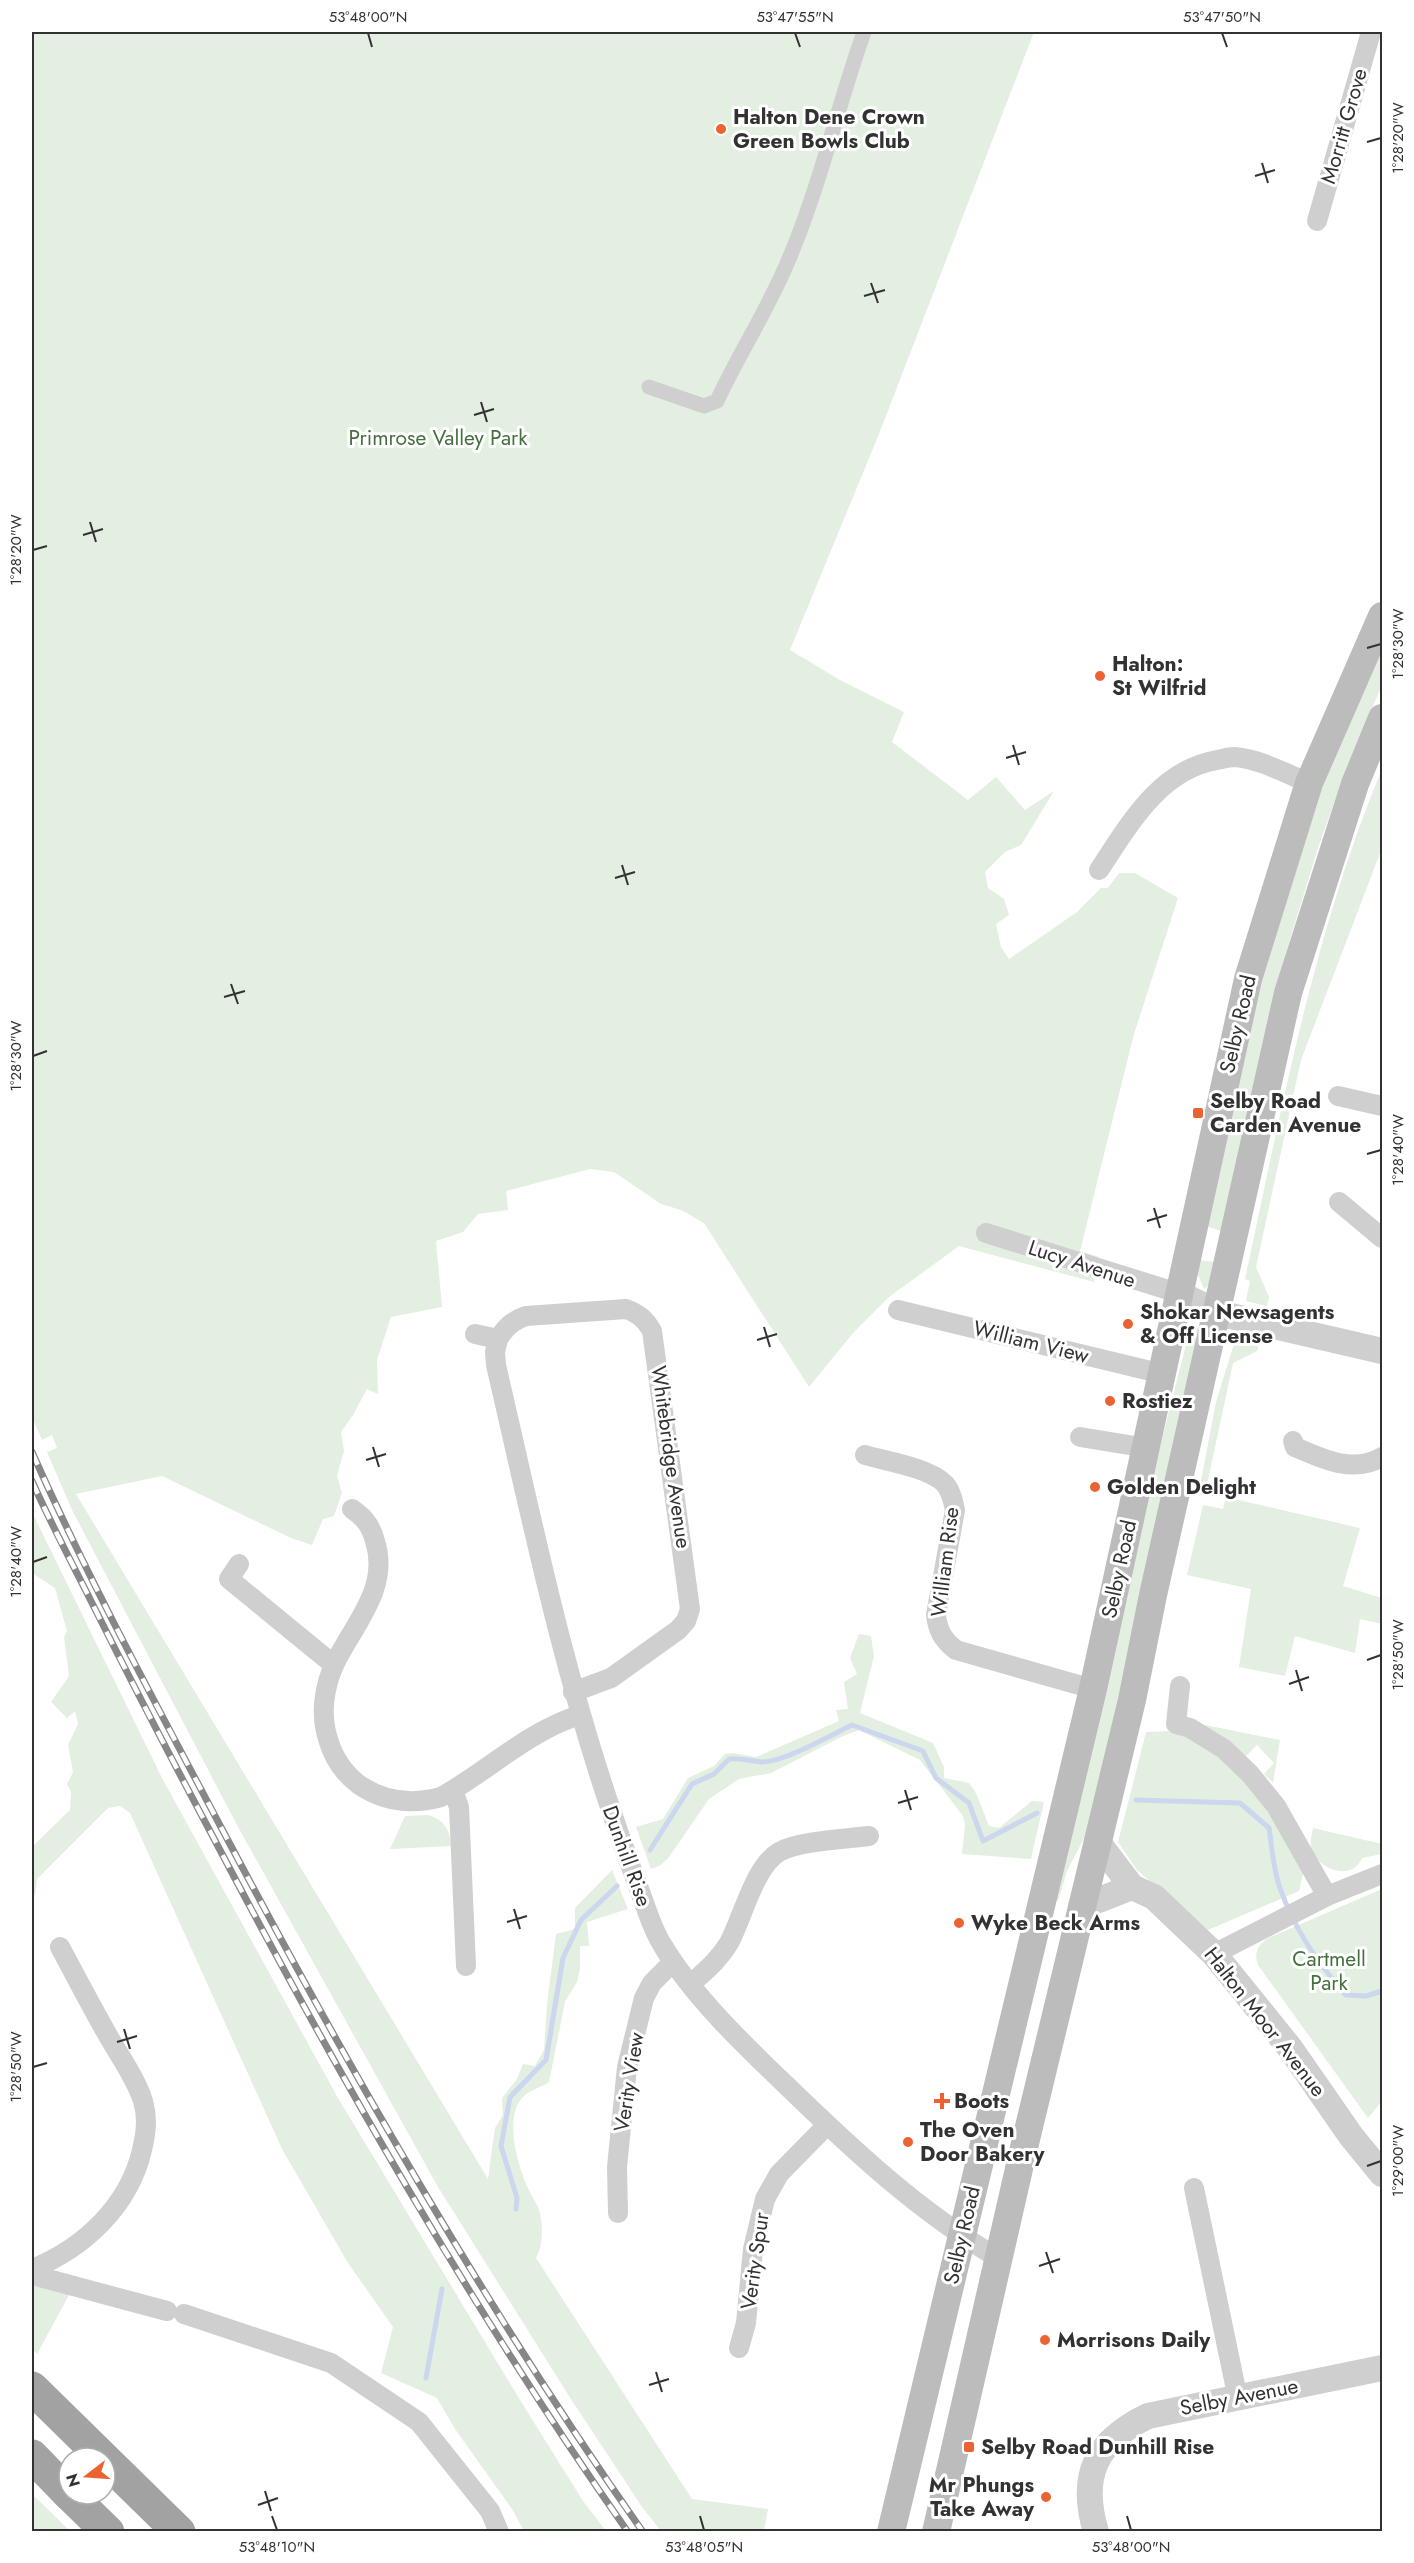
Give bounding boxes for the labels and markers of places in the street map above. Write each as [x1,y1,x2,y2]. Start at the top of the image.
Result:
place label: Halton Dene Crown Green Bowls Club [733,102,925,156]
marker: Halton Dene Crown Green Bowls Club [714,122,728,136]
place label: Halton: St Wilfrid [1112,649,1207,703]
marker: Halton: St Wilfrid [1093,669,1107,683]
place label: Selby Road Carden Avenue [1210,1086,1361,1140]
marker: Selby Road Carden Avenue [1191,1106,1205,1120]
place label: Shokar Newsagents & Off License [1140,1297,1335,1351]
marker: Shokar Newsagents & Off License [1121,1317,1135,1331]
place label: Rostiez [1122,1386,1193,1416]
marker: Rostiez [1103,1394,1117,1408]
place label: Golden Delight [1107,1472,1256,1502]
marker: Golden Delight [1088,1480,1102,1494]
place label: Wyke Beck Arms [971,1908,1140,1938]
marker: Wyke Beck Arms [952,1916,966,1930]
place label: Boots [954,2086,1009,2116]
marker: Boots [935,2094,949,2108]
place label: The Oven Door Bakery [920,2115,1045,2169]
marker: The Oven Door Bakery [901,2135,915,2149]
place label: Morrisons Daily [1057,2325,1211,2355]
marker: Morrisons Daily [1038,2333,1052,2347]
place label: Selby Road Dunhill Rise [981,2432,1214,2462]
marker: Selby Road Dunhill Rise [962,2440,976,2454]
place label: Mr Phungs Take Away [929,2470,1035,2524]
marker: Mr Phungs Take Away [1039,2490,1053,2504]

